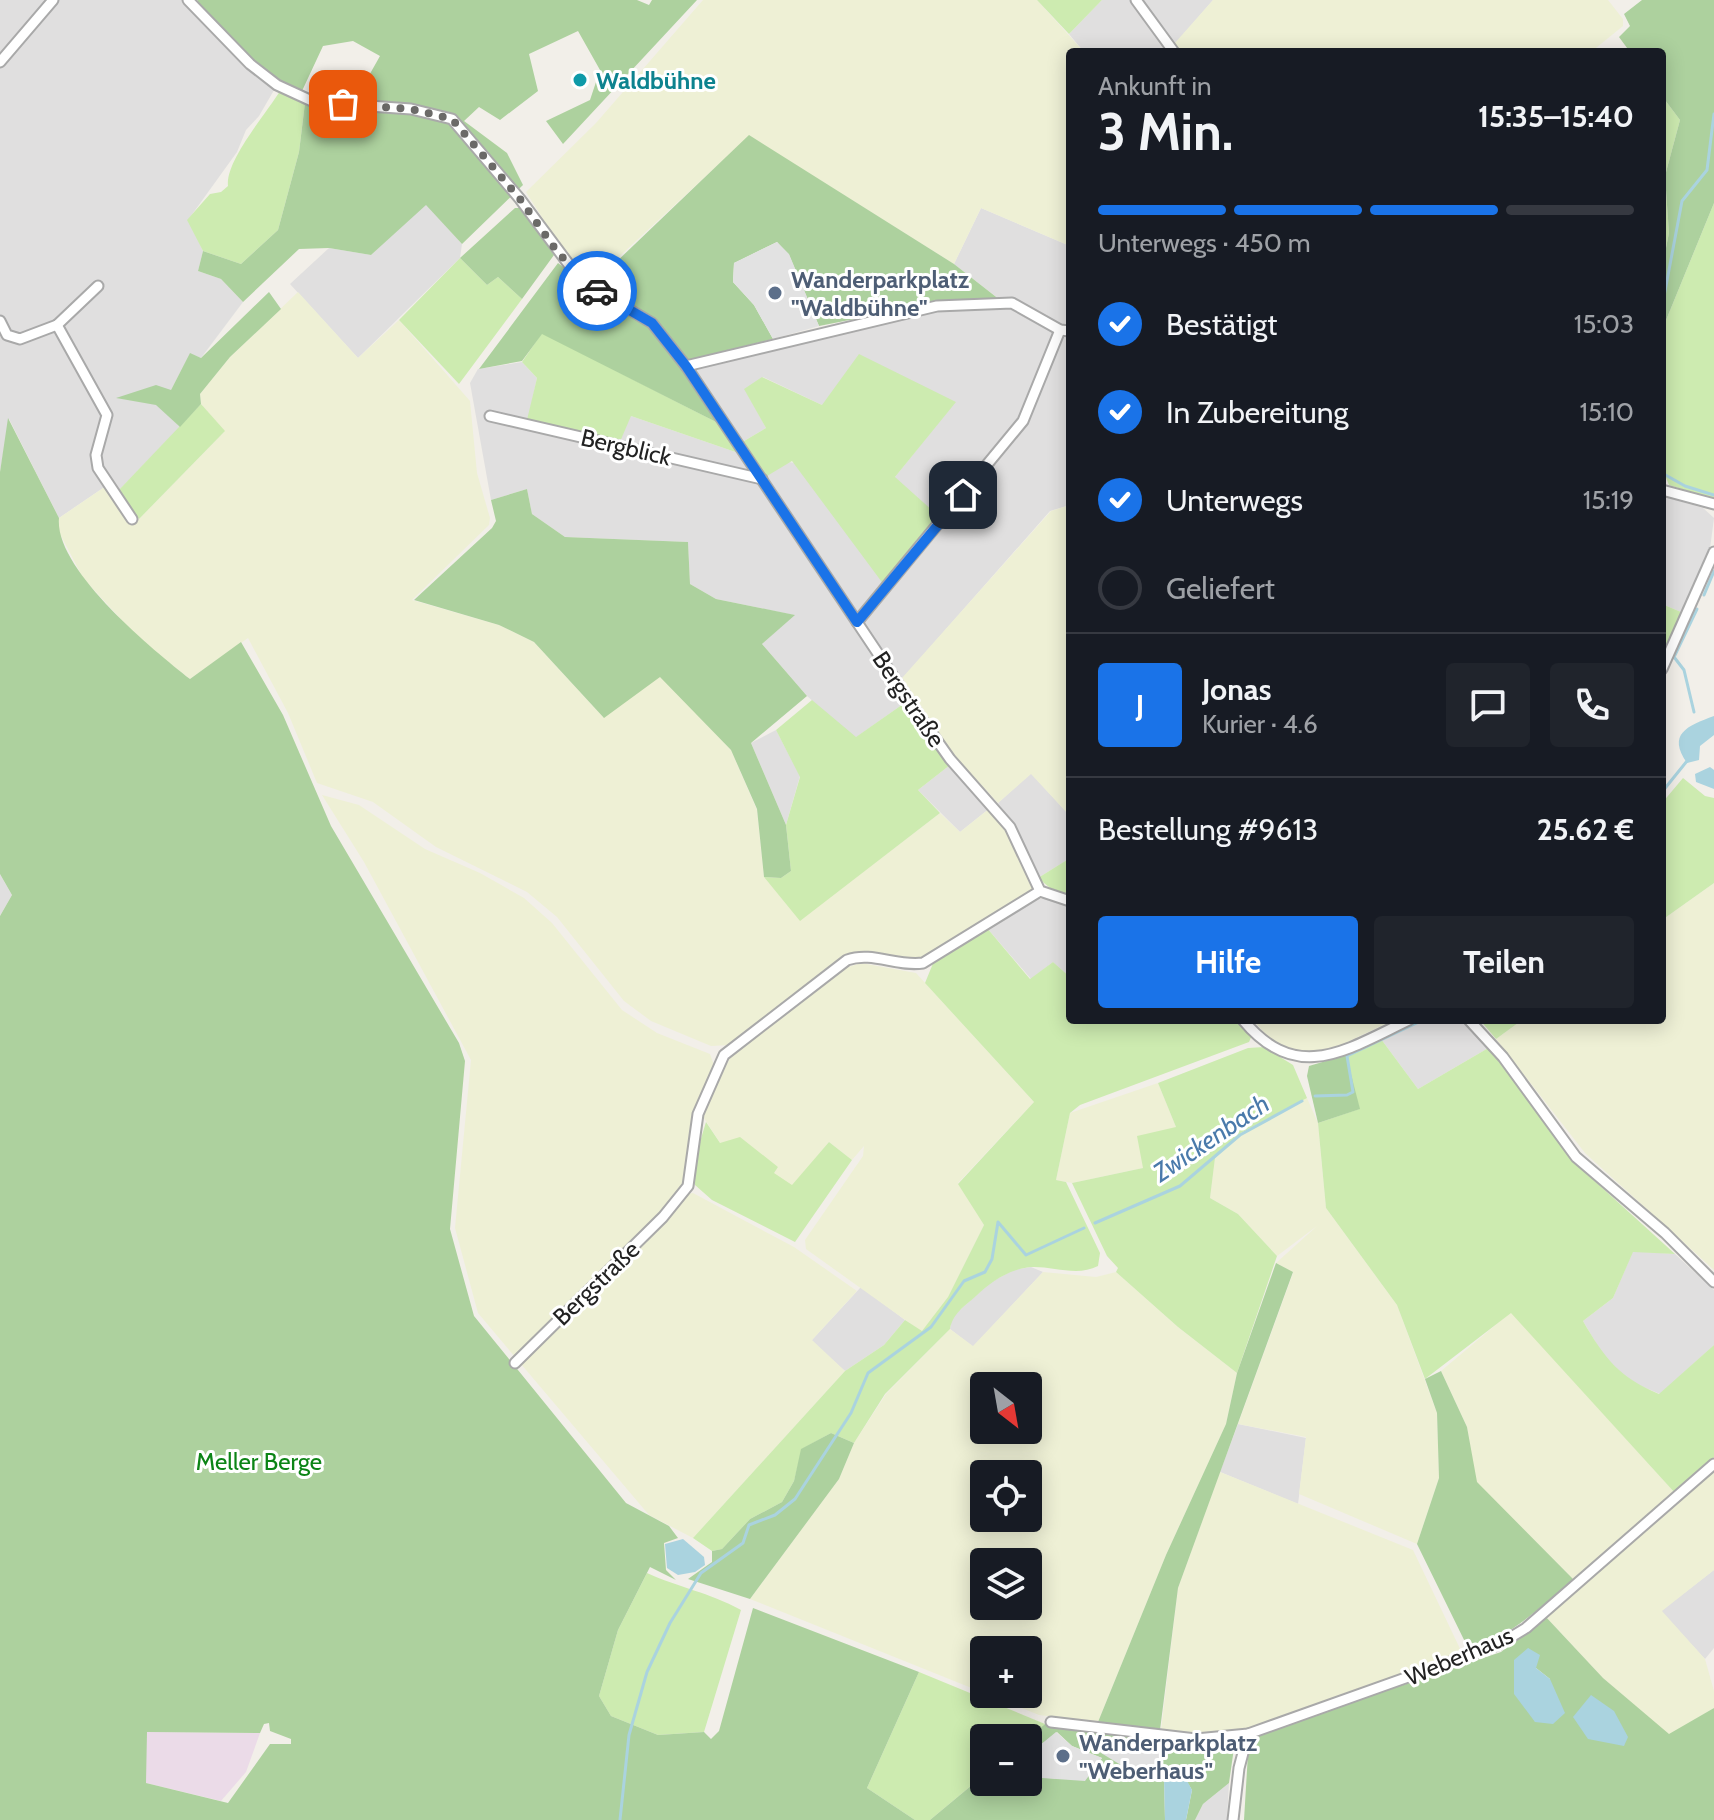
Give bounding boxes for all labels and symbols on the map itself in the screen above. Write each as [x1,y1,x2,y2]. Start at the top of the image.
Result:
place label: Waldbühne [596,66,716,95]
pin [309,70,377,138]
marker: Waldbühne [571,71,589,89]
courier [557,251,637,331]
place label: Wanderparkplatz "Waldbühne" [791,265,969,322]
marker: Wanderparkplatz "Waldbühne" [766,284,784,302]
street label: Bergblick [578,423,674,472]
pin [929,461,997,529]
street label: Bergstraße [867,646,951,752]
water label: Zwickenbach [1145,1087,1275,1190]
street label: Bergstraße [547,1235,645,1331]
north arrow [970,1372,1042,1444]
park label: Meller Berge [196,1447,322,1476]
street label: Weberhaus [1401,1620,1517,1692]
place label: Wanderparkplatz "Weberhaus" [1079,1728,1257,1785]
marker: Wanderparkplatz "Weberhaus" [1054,1747,1072,1765]

